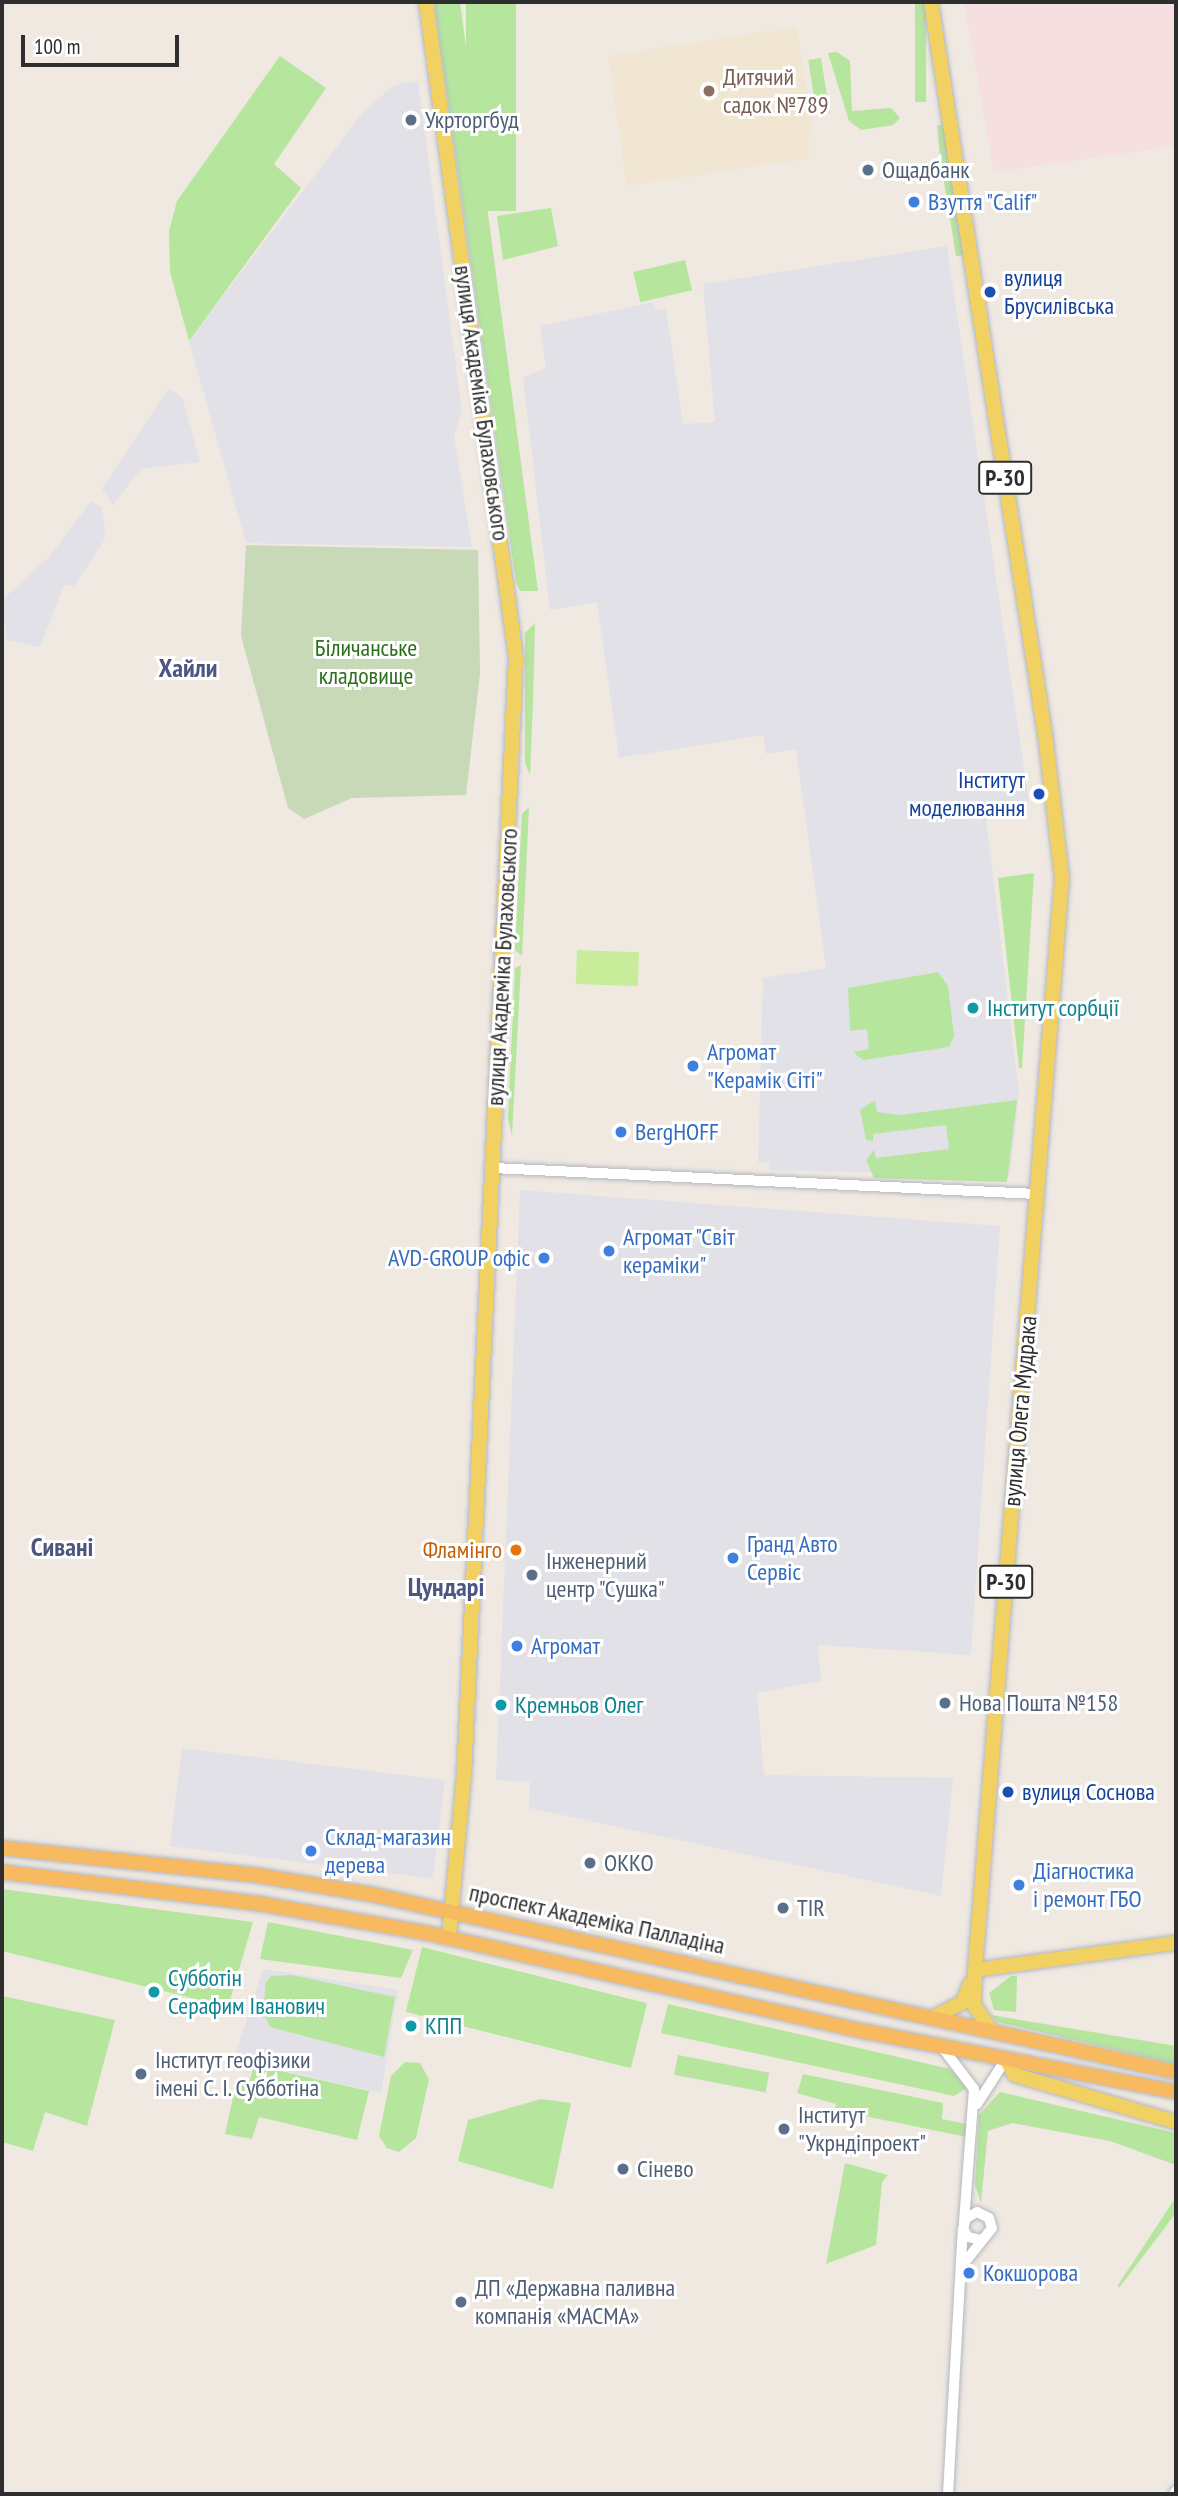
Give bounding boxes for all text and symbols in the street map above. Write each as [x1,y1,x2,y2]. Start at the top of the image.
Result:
scale bar [24,21,182,65]
text: 100 m [34,33,80,60]
place label: Дитячий садок №789 [723,63,829,119]
marker: Дитячий садок №789 [701,83,717,99]
place label: Укрторгбуд [425,106,519,134]
marker: Укрторгбуд [403,112,419,128]
place label: Ощадбанк [882,156,970,184]
marker: Ощадбанк [860,162,876,178]
place label: Взуття "Calif" [928,188,1038,216]
marker: Взуття "Calif" [906,194,922,210]
street label: вулиця Академіка Булаховського [448,263,516,543]
place label: вулиця Брусилівська [1004,264,1114,320]
marker: вулиця Брусилівська [982,284,998,300]
road number: Р-30 [977,458,1033,498]
park label: Біличанське кладовище [315,634,417,690]
district label: Хайли [158,652,218,684]
place label: Інститут моделювання [909,766,1025,822]
marker: Інститут моделювання [1031,786,1047,802]
street label: вулиця Академіка Булаховського [480,827,524,1107]
place label: Інститут сорбції [987,994,1120,1022]
marker: Інститут сорбції [965,1000,981,1016]
place label: Агромат "Керамік Сіті" [707,1038,823,1094]
marker: Агромат "Керамік Сіті" [685,1058,701,1074]
place label: BergHOFF [635,1118,719,1146]
marker: BergHOFF [613,1124,629,1140]
place label: Агромат "Світ кераміки" [623,1223,737,1279]
marker: Агромат "Світ кераміки" [601,1243,617,1259]
place label: AVD-GROUP офіс [387,1244,530,1272]
marker: AVD-GROUP офіс [536,1250,552,1266]
street label: вулиця Олега Мудрака [997,1315,1043,1507]
place label: Гранд Авто Сервіс [747,1530,838,1586]
district label: Сивані [31,1531,93,1563]
place label: Фламінго [423,1536,502,1564]
marker: Фламінго [508,1542,524,1558]
place label: Інженерний центр "Сушка" [546,1547,666,1603]
marker: Гранд Авто Сервіс [725,1550,741,1566]
road number: Р-30 [978,1562,1034,1602]
marker: Інженерний центр "Сушка" [524,1567,540,1583]
district label: Цундарі [408,1571,484,1603]
place label: Агромат [531,1632,600,1660]
marker: Агромат [509,1638,525,1654]
place label: Нова Пошта №158 [959,1689,1118,1717]
place label: Кремньов Олег [515,1691,643,1719]
marker: Нова Пошта №158 [937,1695,953,1711]
marker: Кремньов Олег [493,1697,509,1713]
place label: вулиця Соснова [1022,1778,1155,1806]
marker: вулиця Соснова [1000,1784,1016,1800]
place label: Склад-магазин дерева [325,1823,451,1879]
marker: Склад-магазин дерева [303,1843,319,1859]
place label: ОККО [604,1849,654,1877]
marker: ОККО [582,1855,598,1871]
place label: Діагностика і ремонт ГБО [1033,1857,1142,1913]
marker: Діагностика і ремонт ГБО [1011,1877,1027,1893]
street label: проспект Академіка Палладіна [466,1878,728,1960]
place label: TIR [797,1894,825,1922]
marker: TIR [775,1900,791,1916]
place label: Субботін Серафим Іванович [168,1964,325,2020]
marker: Субботін Серафим Іванович [146,1984,162,2000]
place label: КПП [425,2012,462,2040]
marker: КПП [403,2018,419,2034]
place label: Інститут геофізики імені С. І. Субботіна [155,2046,322,2102]
marker: Інститут геофізики імені С. І. Субботіна [133,2066,149,2082]
place label: Інститут "Укрндіпроект" [798,2101,926,2157]
marker: Інститут "Укрндіпроект" [776,2121,792,2137]
place label: Сінево [637,2155,694,2183]
marker: Сінево [615,2161,631,2177]
place label: Кокшорова [983,2259,1078,2287]
marker: Кокшорова [961,2265,977,2281]
place label: ДП «Державна паливна компанія «МАСМА» [475,2274,675,2330]
marker: ДП «Державна паливна компанія «МАСМА» [453,2294,469,2310]

